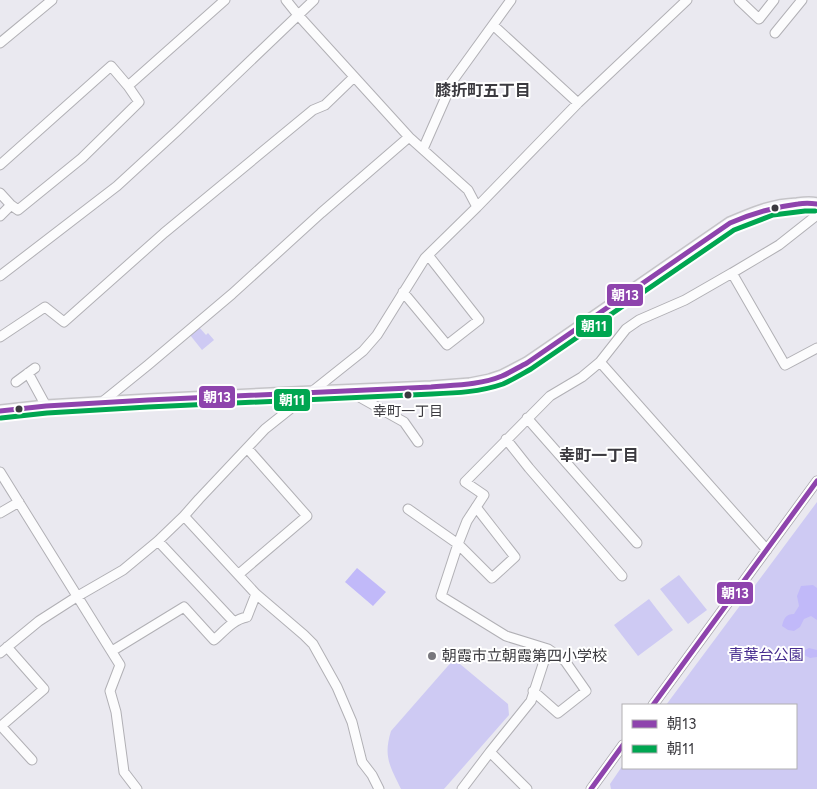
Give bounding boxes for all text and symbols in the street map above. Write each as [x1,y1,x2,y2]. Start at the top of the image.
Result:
district label: 膝折町五丁目 [435,81,531,100]
unlabelled marker [770,203,780,213]
line badge: 朝13 [606,283,644,307]
text: 朝13 [611,287,639,304]
line badge: 朝11 [575,314,613,338]
text: 朝11 [581,318,607,335]
line badge: 朝13 [198,385,236,409]
line badge: 朝11 [273,388,311,412]
text: 朝13 [203,389,231,406]
marker: 幸町一丁目 [403,390,413,400]
text: 朝11 [279,392,305,409]
place label: 幸町一丁目 [373,403,443,420]
unlabelled marker [14,404,24,414]
district label: 幸町一丁目 [559,446,639,465]
line badge: 朝13 [716,581,754,605]
text: 朝13 [721,585,749,602]
park label: 青葉台公園 [728,646,804,664]
place label: 朝霞市立朝霞第四小学校 [442,647,607,665]
marker: 朝霞市立朝霞第四小学校 [426,650,438,662]
legend [622,704,797,769]
text: 朝13 [667,715,696,733]
text: 朝11 [667,740,694,758]

